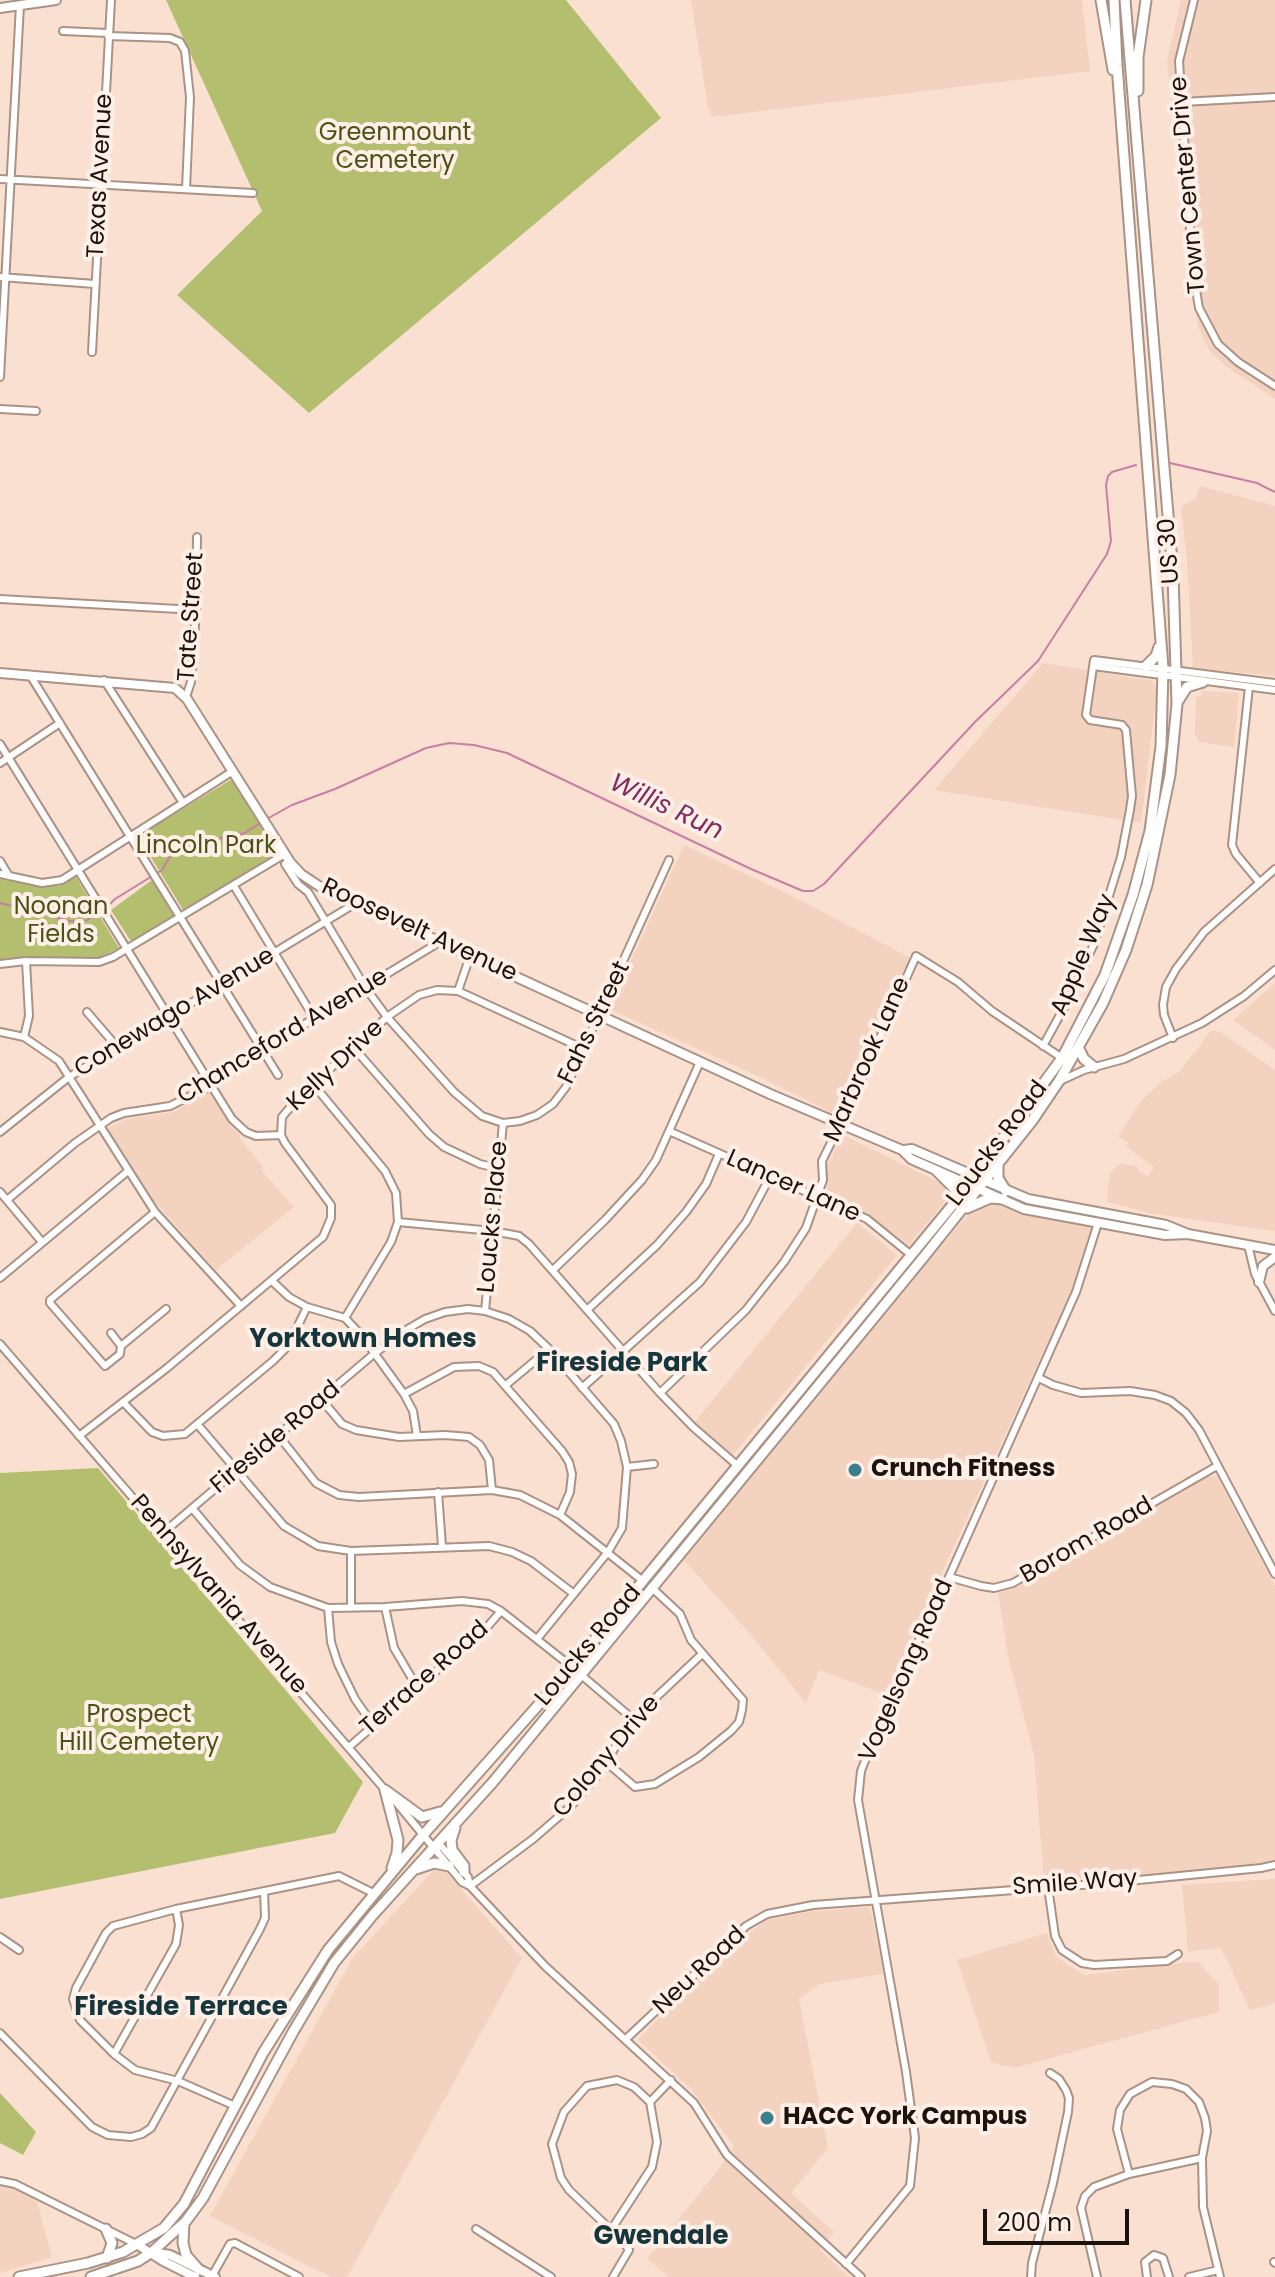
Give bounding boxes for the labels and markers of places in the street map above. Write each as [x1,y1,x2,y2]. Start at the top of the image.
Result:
place label: Crunch Fitness [871,1456,1055,1484]
marker: Crunch Fitness [846,1461,864,1479]
place label: HACC York Campus [783,2104,1027,2132]
marker: HACC York Campus [758,2109,776,2127]

